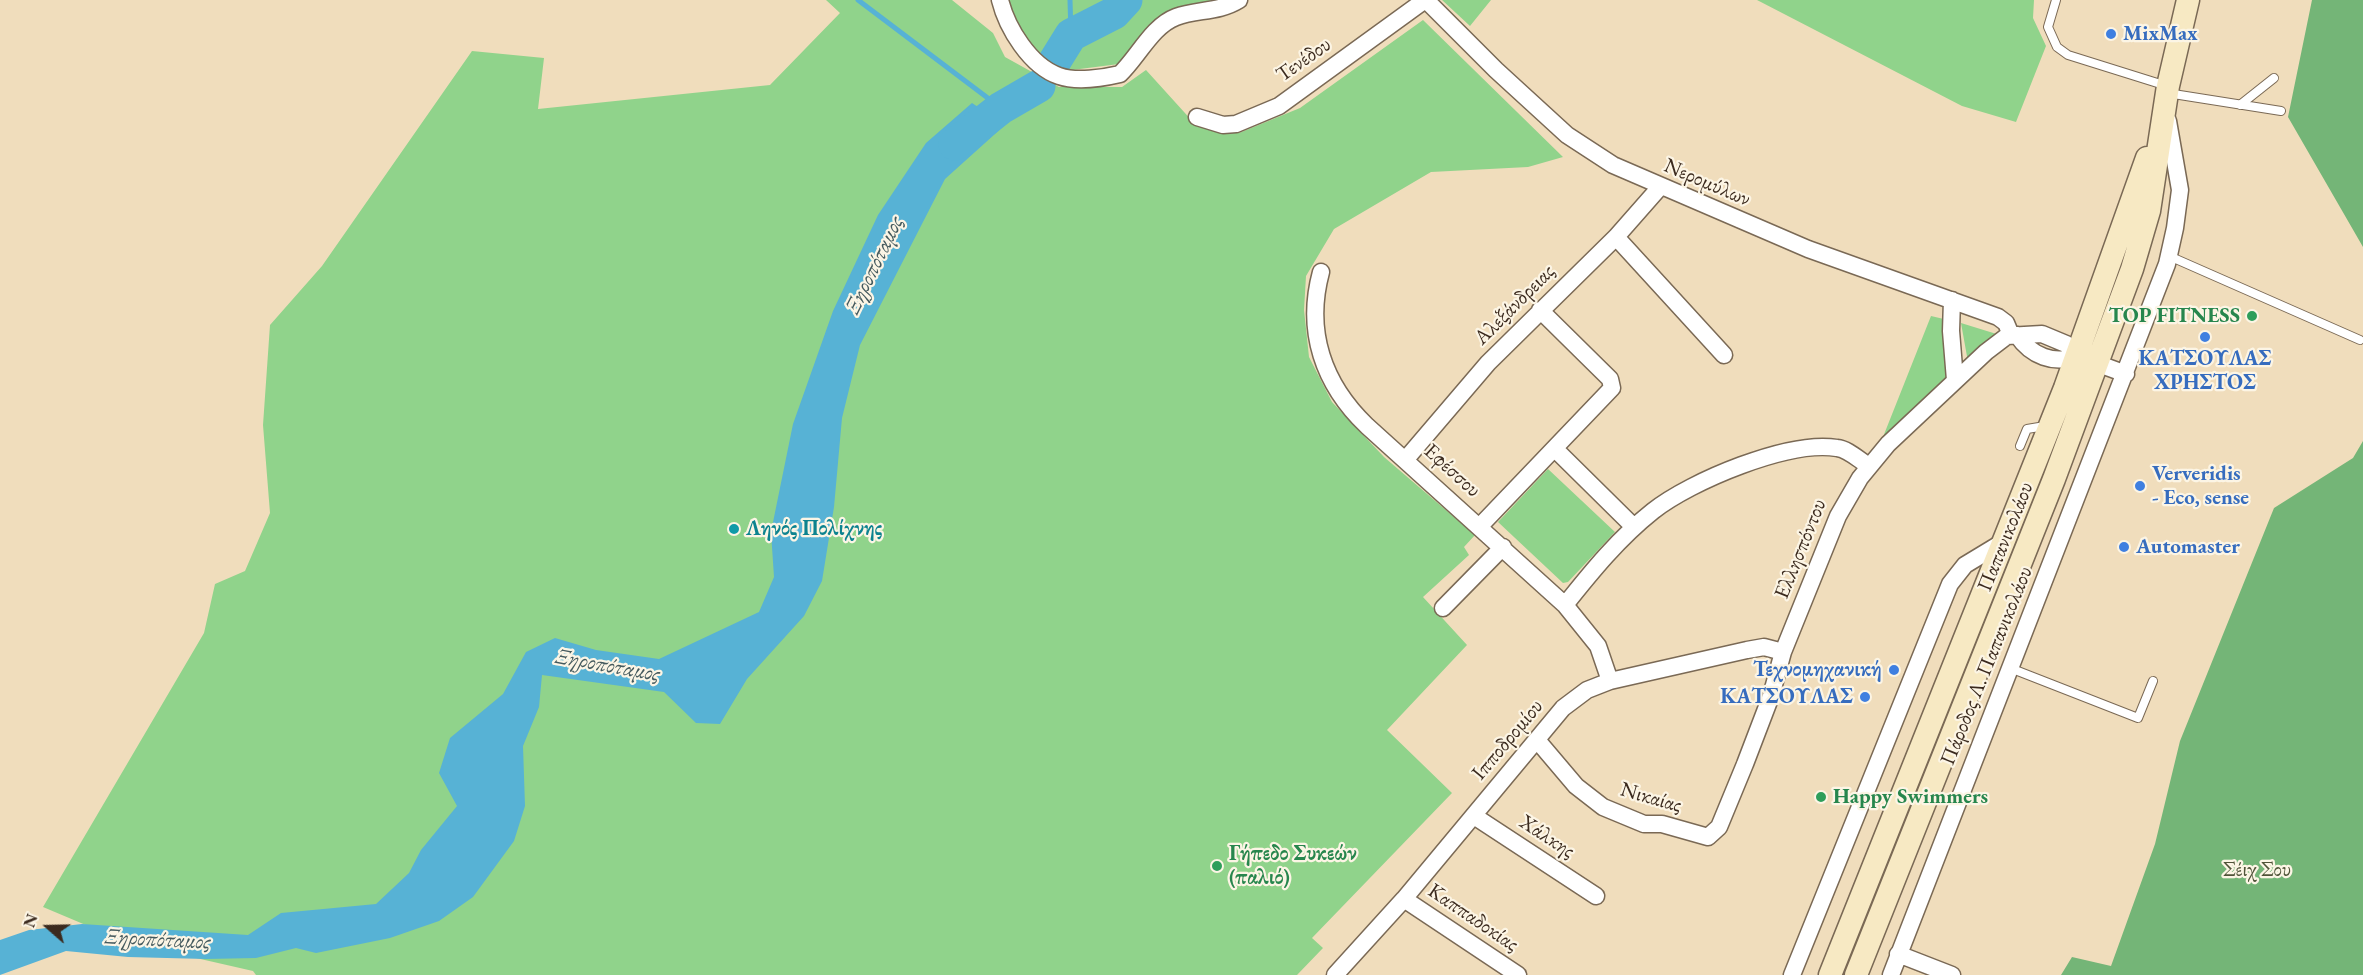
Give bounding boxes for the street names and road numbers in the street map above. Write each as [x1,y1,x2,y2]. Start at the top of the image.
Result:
street label: Τενέδου [1272,32,1336,88]
street label: Νερομύλων [1660,154,1754,212]
street label: Αλεξάνδρειας [1469,259,1561,351]
street label: Εφέσσου [1418,439,1486,503]
street label: Παπανικολάου [1973,479,2039,595]
street label: Ελλησπόντου [1770,496,1832,602]
street label: Πάροδος Λ. Παπανικολάου [1936,563,2038,769]
street label: Ιπποδρομίου [1467,695,1549,785]
street label: Νικαίας [1617,777,1685,819]
street label: Χάλκης [1515,810,1579,864]
street label: Καππαδοκίας [1423,879,1523,957]

